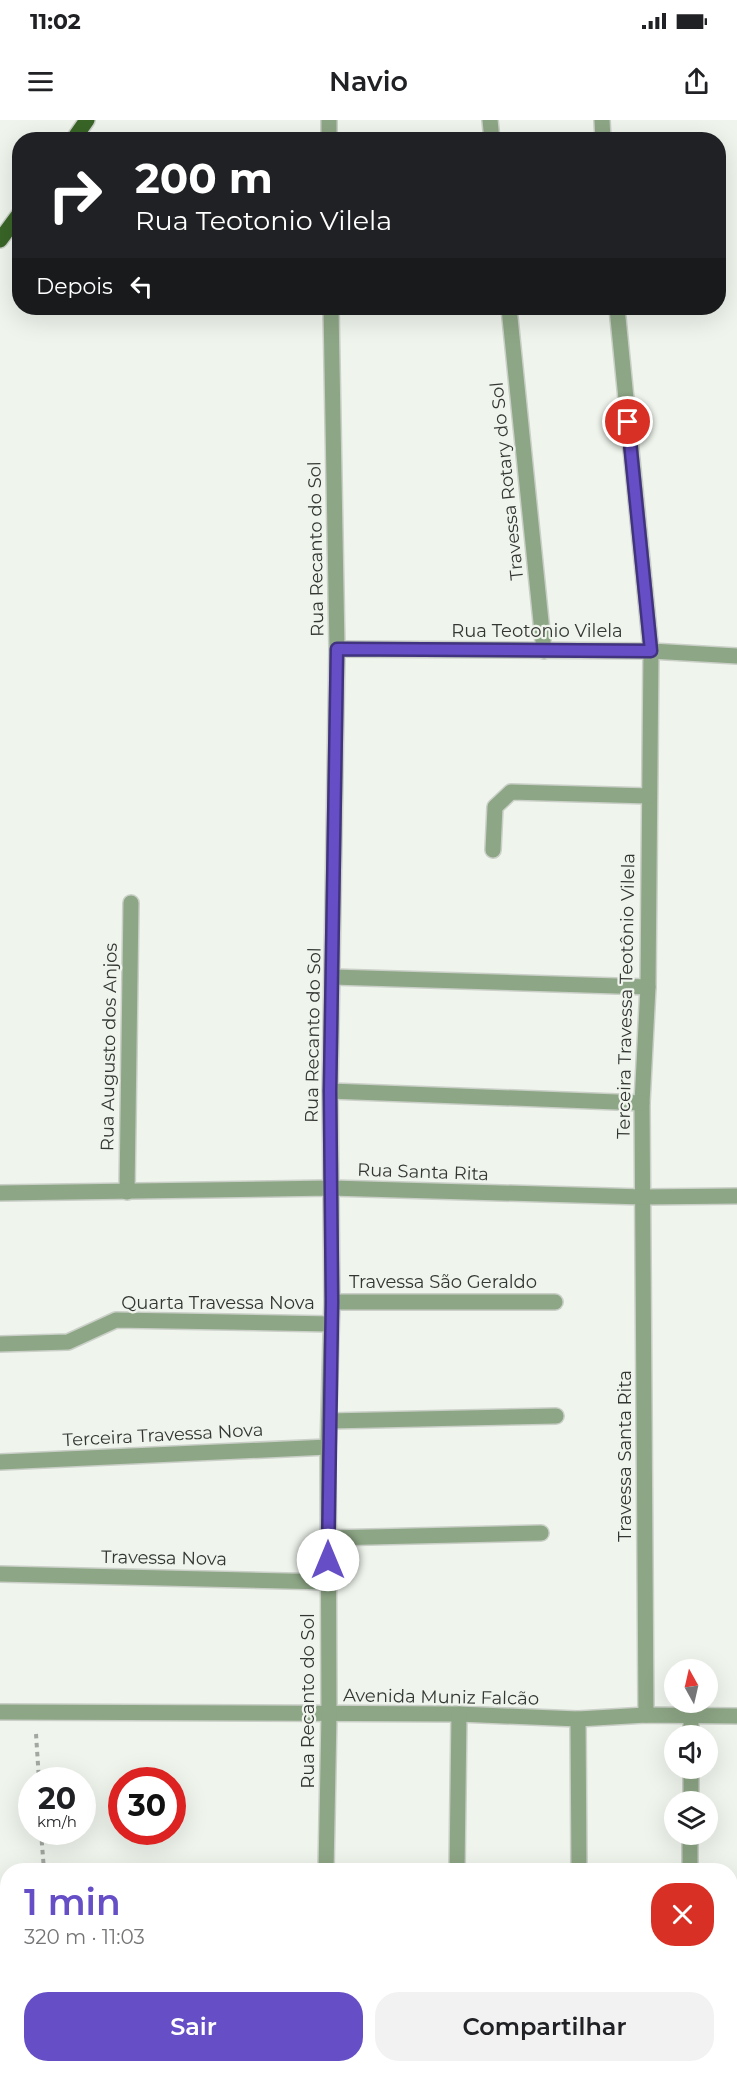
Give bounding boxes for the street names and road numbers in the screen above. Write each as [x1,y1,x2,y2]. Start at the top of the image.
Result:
street label: Travessa Rotary do Sol [486,381,528,581]
street label: Rua Recanto do Sol [303,461,329,637]
street label: Rua Teotonio Vilela [451,620,623,642]
street label: Terceira Travessa Teotônio Vilela [613,853,639,1139]
street label: Rua Augusto dos Anjos [96,942,122,1151]
street label: Rua Recanto do Sol [300,947,326,1123]
street label: Rua Santa Rita [357,1159,489,1185]
street label: Travessa São Geraldo [349,1271,537,1293]
street label: Quarta Travessa Nova [121,1292,315,1314]
street label: Travessa Santa Rita [614,1370,636,1542]
street label: Terceira Travessa Nova [62,1419,264,1451]
street label: Travessa Nova [101,1546,227,1570]
street label: Rua Recanto do Sol [297,1613,319,1789]
street label: Avenida Muniz Falcão [343,1684,539,1710]

